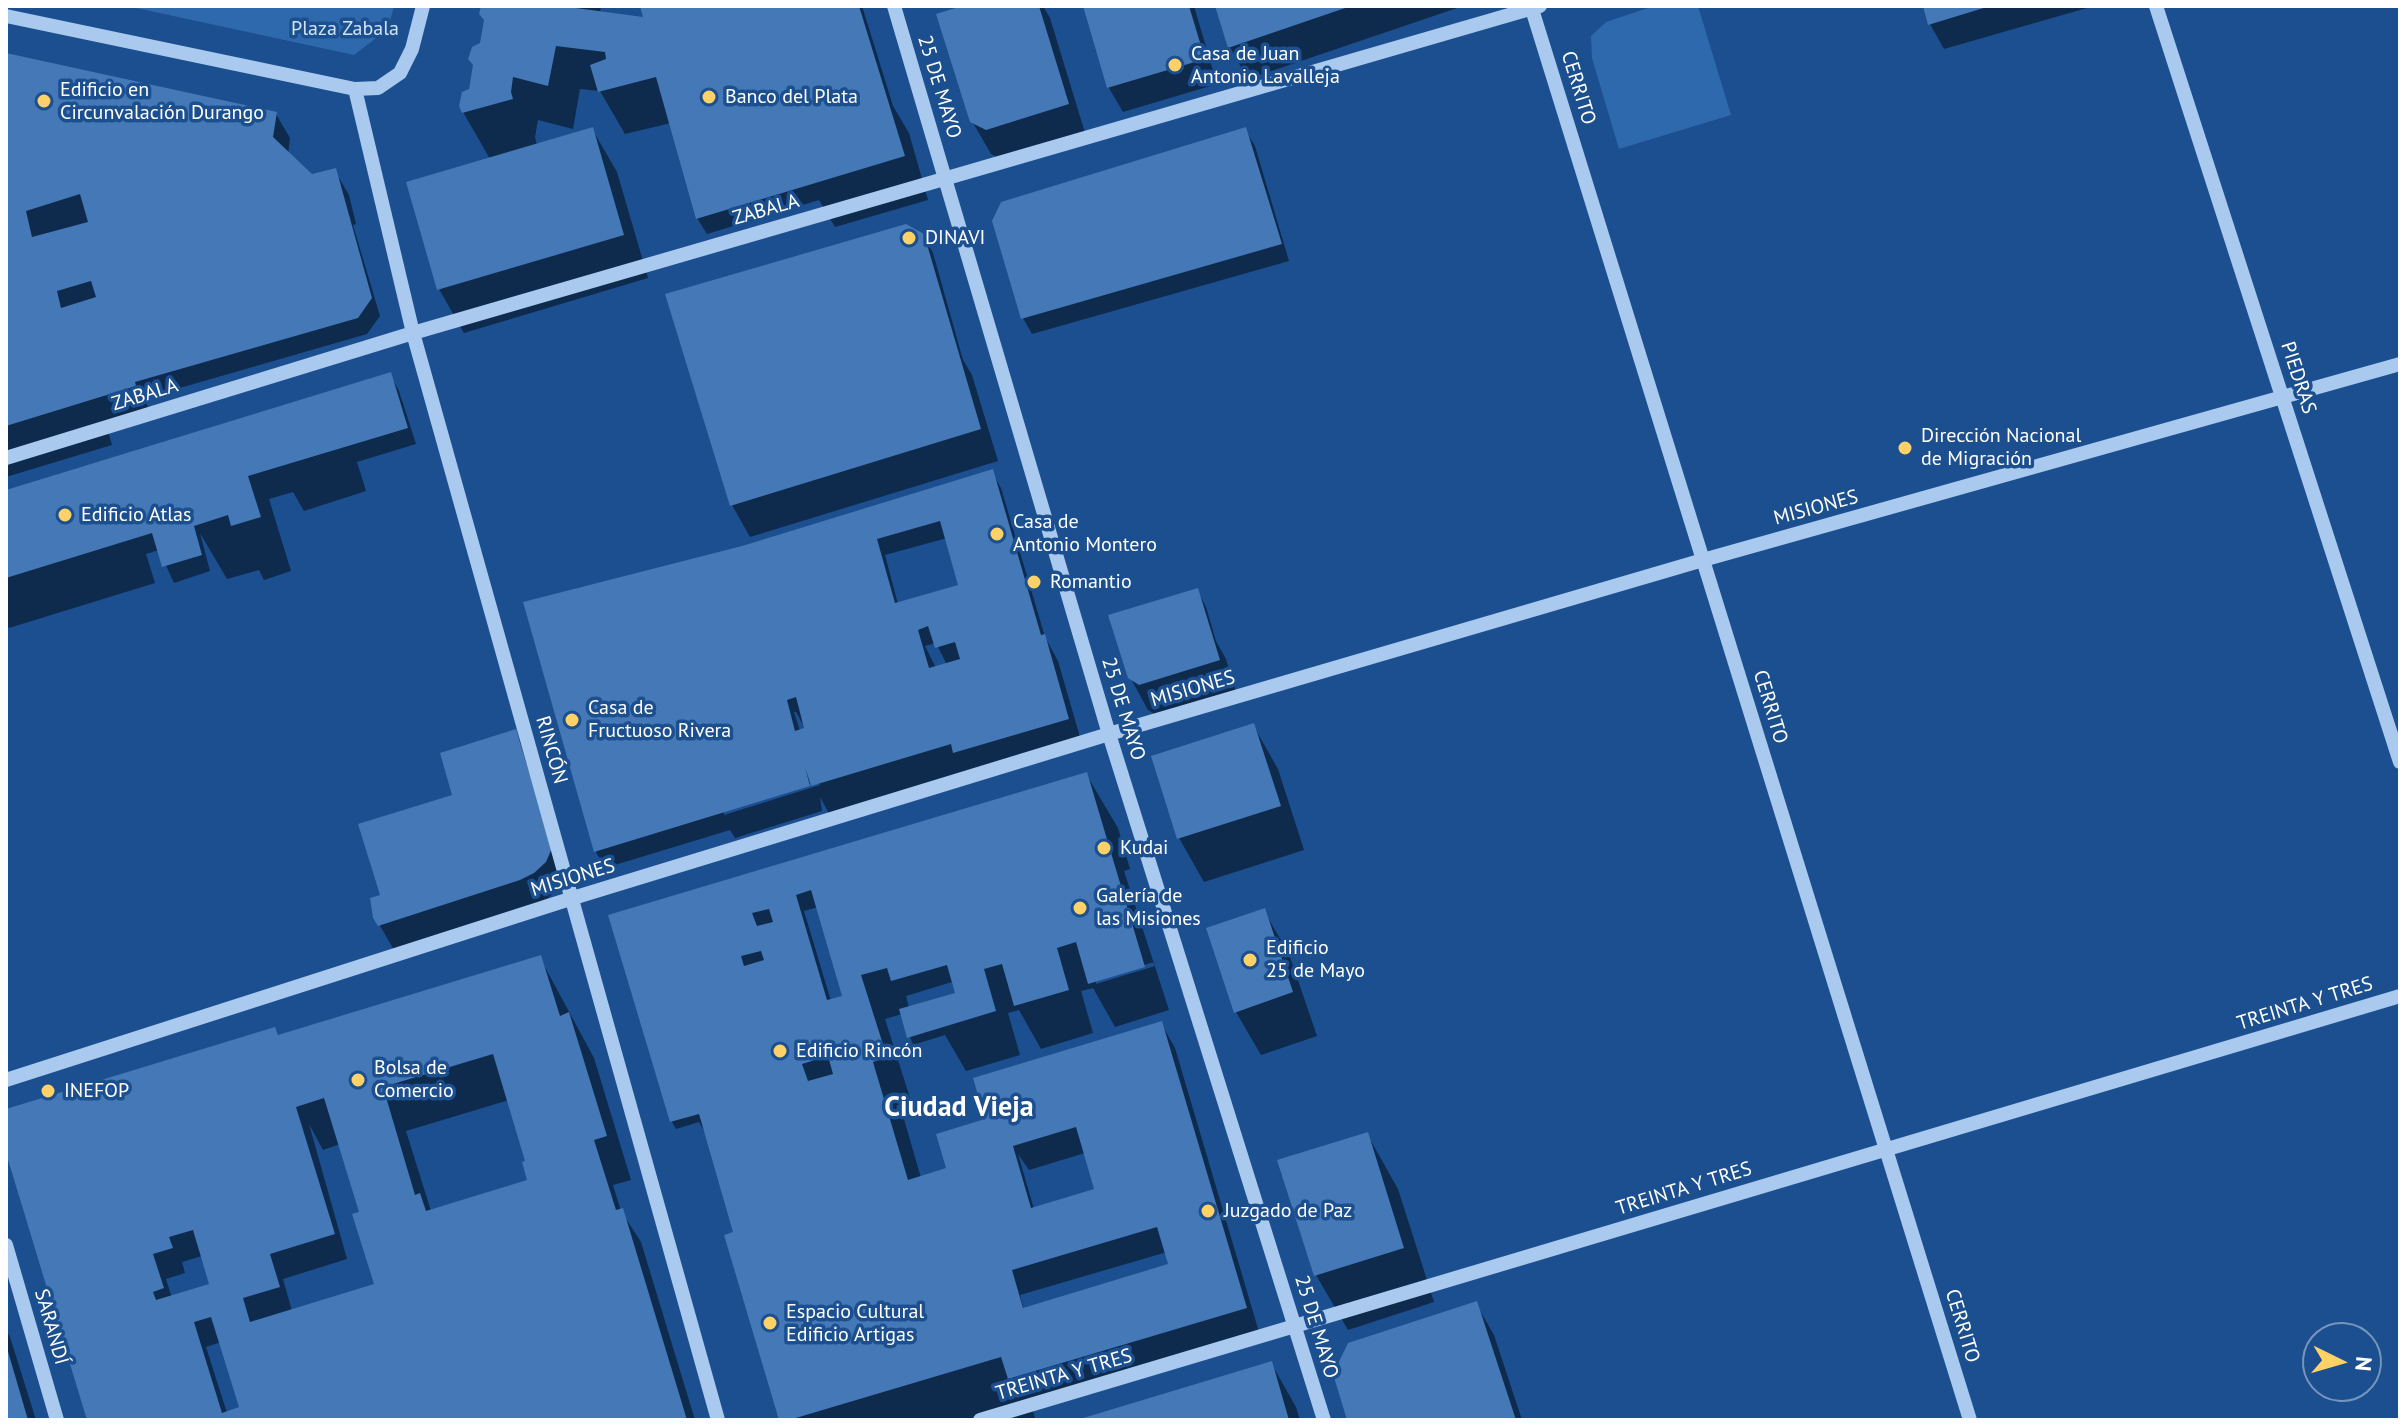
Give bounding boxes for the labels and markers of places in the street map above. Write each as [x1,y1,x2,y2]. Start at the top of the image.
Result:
place label: Casa de Juan Antonio Lavalleja [1191,42,1340,89]
marker: Casa de Juan Antonio Lavalleja [1166,56,1184,74]
place label: Edificio en Circunvalación Durango [60,78,264,125]
place label: Banco del Plata [725,85,858,109]
marker: Banco del Plata [700,88,718,106]
marker: Edificio en Circunvalación Durango [35,92,53,110]
place label: DINAVI [925,226,985,250]
marker: DINAVI [900,229,918,247]
place label: Dirección Nacional de Migración [1921,424,2081,471]
marker: Dirección Nacional de Migración [1896,439,1914,457]
place label: Edificio Atlas [81,503,191,527]
marker: Edificio Atlas [56,506,74,524]
place label: Casa de Antonio Montero [1013,510,1157,557]
marker: Casa de Antonio Montero [988,525,1006,543]
place label: Romantio [1050,570,1132,594]
marker: Romantio [1025,573,1043,591]
place label: Casa de Fructuoso Rivera [588,696,731,743]
marker: Casa de Fructuoso Rivera [563,711,581,729]
place label: Kudai [1120,836,1168,860]
marker: Kudai [1095,839,1113,857]
place label: Galería de las Misiones [1096,884,1201,931]
marker: Galería de las Misiones [1071,899,1089,917]
place label: Edificio 25 de Mayo [1266,936,1365,983]
marker: Edificio 25 de Mayo [1241,951,1259,969]
place label: Edificio Rincón [796,1039,922,1063]
marker: Edificio Rincón [771,1042,789,1060]
place label: Bolsa de Comercio [374,1056,454,1103]
marker: Bolsa de Comercio [349,1071,367,1089]
place label: INEFOP [64,1079,129,1103]
marker: INEFOP [39,1082,57,1100]
place label: Juzgado de Paz [1224,1199,1352,1223]
marker: Juzgado de Paz [1199,1202,1217,1220]
place label: Espacio Cultural Edificio Artigas [786,1300,924,1347]
marker: Espacio Cultural Edificio Artigas [761,1314,779,1332]

